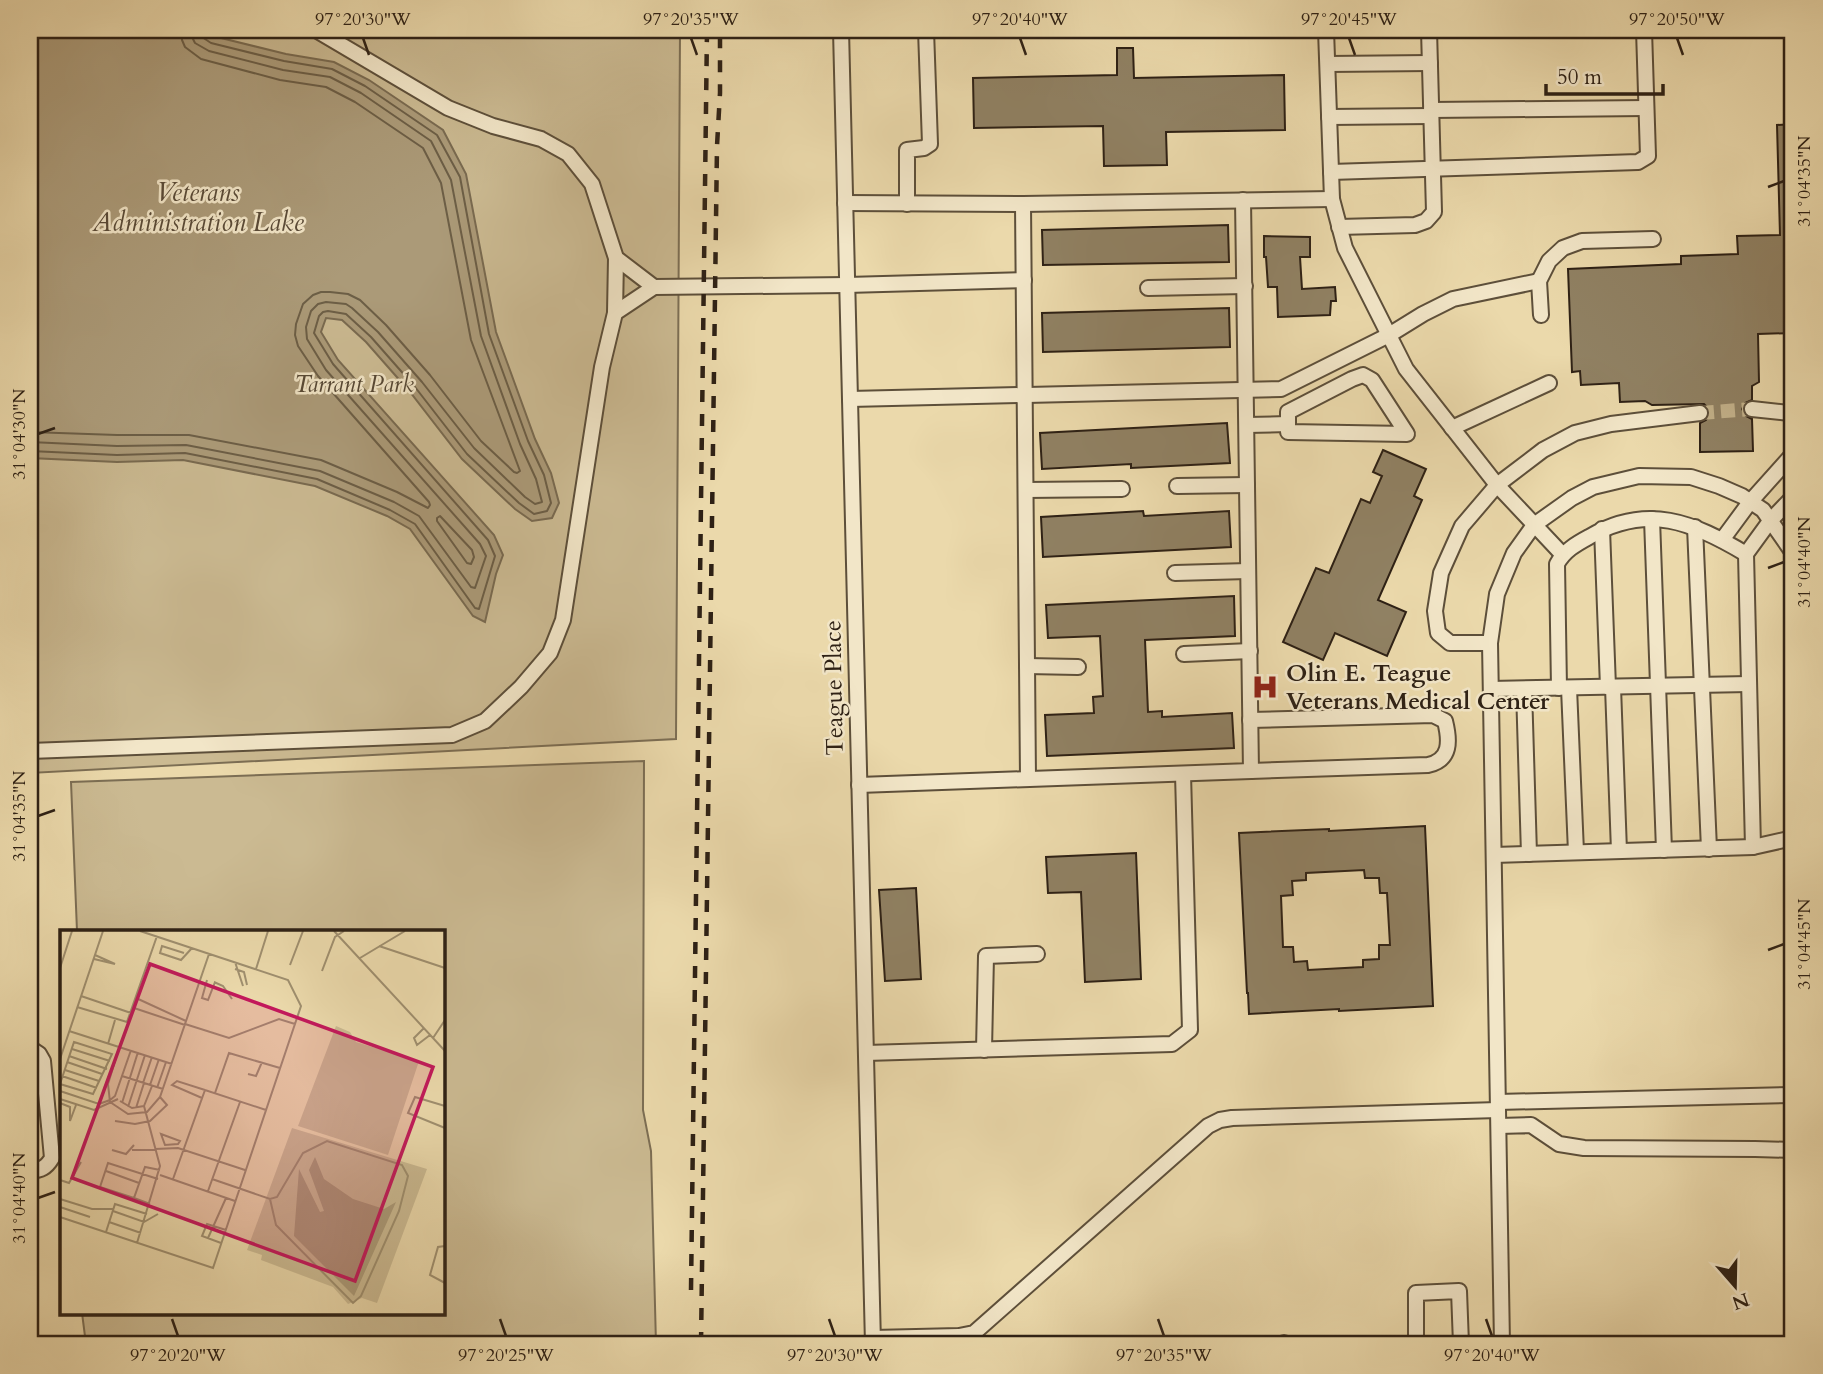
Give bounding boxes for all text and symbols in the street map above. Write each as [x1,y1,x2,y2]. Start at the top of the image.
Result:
text: 97°20'30"W [315,7,411,32]
text: 97°20'35"W [643,7,739,32]
text: 97°20'40"W [972,7,1068,32]
text: 97°20'45"W [1301,7,1397,32]
text: 97°20'50"W [1629,7,1725,32]
scale bar [1546,52,1664,96]
text: 50 m [1557,63,1602,92]
text: 31°04'35"N [1792,135,1817,227]
water label: Veterans Administration Lake [91,175,305,240]
park label: Tarrant Park [294,368,414,401]
text: 31°04'30"N [7,388,32,480]
text: 31°04'40"N [1792,516,1817,608]
street label: Teague Place [816,620,852,756]
place label: Olin E. Teague Veterans Medical Center [1286,657,1550,718]
hospital icon: Olin E. Teague Veterans Medical Center [1250,672,1280,702]
text: 31°04'35"N [7,770,32,862]
text: 31°04'45"N [1792,898,1817,990]
inset map [60,930,444,1314]
text: 31°04'40"N [7,1152,32,1244]
north arrow [1700,1252,1770,1322]
text: N [1728,1286,1753,1316]
text: 97°20'20"W [130,1343,226,1368]
text: 97°20'25"W [458,1343,554,1368]
text: 97°20'30"W [787,1343,883,1368]
text: 97°20'35"W [1116,1343,1212,1368]
text: 97°20'40"W [1444,1343,1540,1368]

